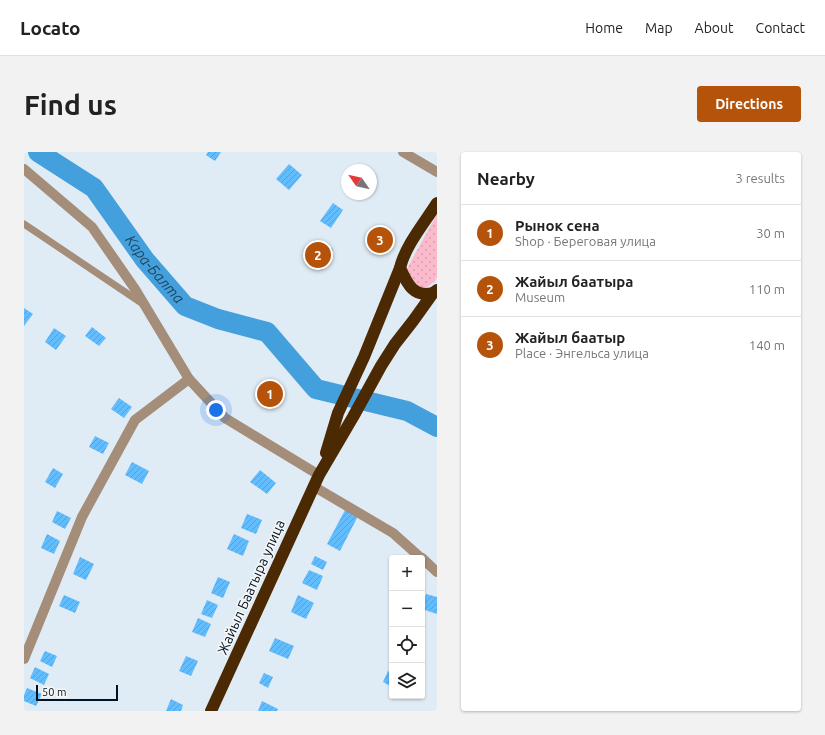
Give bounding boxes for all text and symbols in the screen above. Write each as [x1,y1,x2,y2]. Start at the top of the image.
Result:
text: Locato [20,17,81,39]
text: Home [585,20,623,36]
text: Map [645,20,673,36]
text: About [695,20,734,36]
text: Contact [756,20,805,36]
button: Directions [697,86,801,122]
text: Find us [24,89,117,120]
north arrow [341,164,377,200]
text: Nearby [477,169,535,188]
text: 3 results [735,171,785,185]
text: Рынок сена [515,217,600,234]
pin: 3 [367,225,393,255]
text: 1 [486,226,494,240]
text: 30 m [756,226,785,240]
water label: Кара-Балта [122,232,188,307]
text: Shop · Береговая улица [515,234,656,248]
pin: 2 [305,240,331,270]
text: Жайыл баатыра [515,273,633,290]
text: 2 [486,282,494,296]
text: 110 m [749,282,785,296]
text: Museum [515,290,565,304]
text: Жайыл баатыр [515,329,625,346]
text: 3 [486,338,494,352]
text: 140 m [749,338,785,352]
text: Place · Энгельса улица [515,346,649,360]
pin: 1 [257,379,283,409]
your location [206,400,226,420]
street label: Жайыл Баатыра улица [214,517,288,657]
map controls [389,555,425,699]
button: + [389,555,425,591]
button: − [389,591,425,627]
button: locate [389,627,425,663]
button: layers [389,663,425,699]
scale bar [36,683,118,702]
text: 50 m [42,686,66,698]

